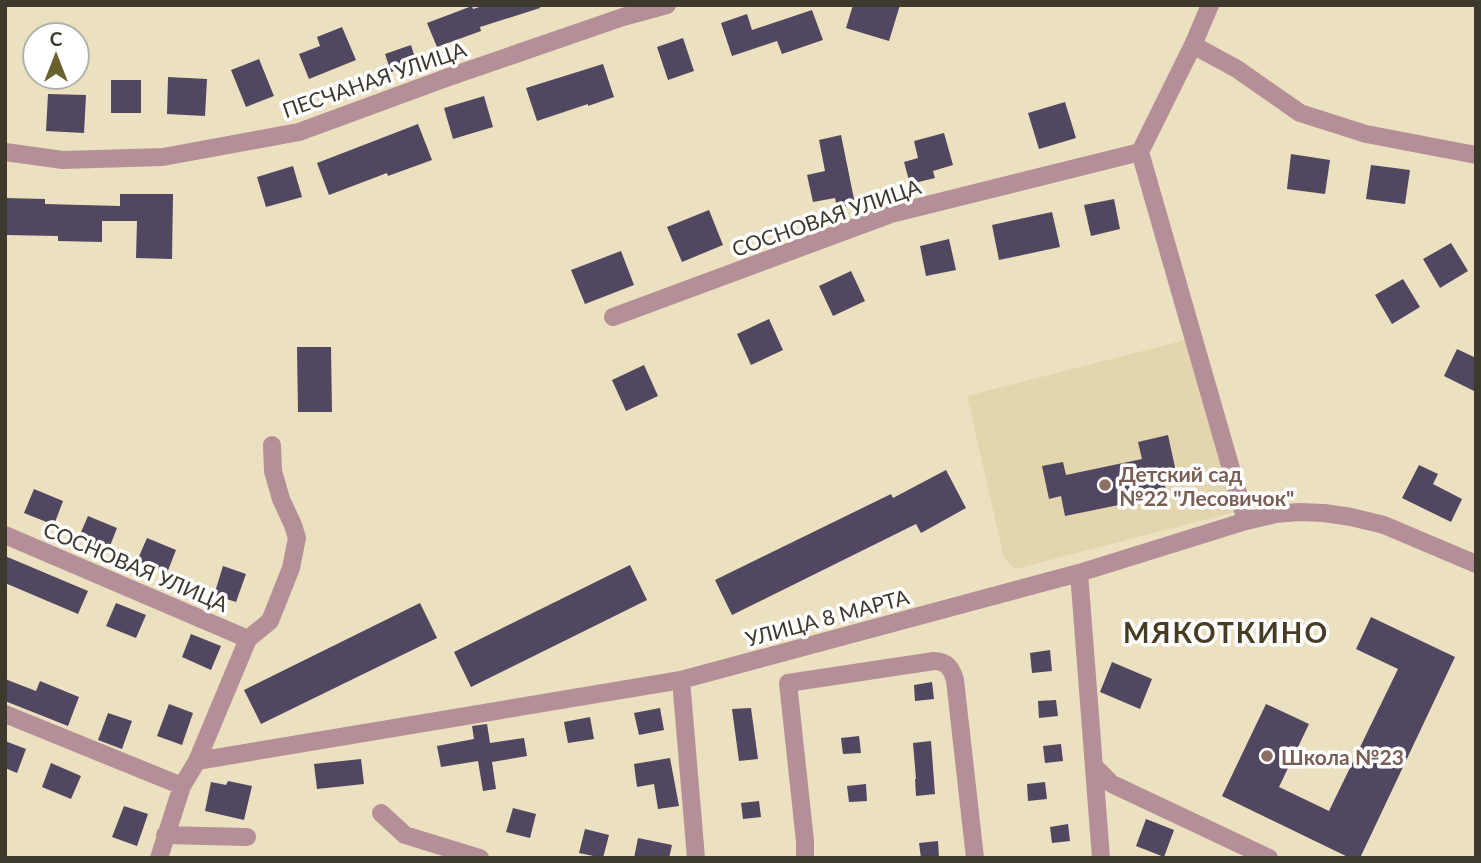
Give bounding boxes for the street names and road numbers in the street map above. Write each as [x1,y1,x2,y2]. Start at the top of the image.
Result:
street label: ПЕСЧАНАЯ УЛИЦА [279,36,470,122]
street label: СОСНОВАЯ УЛИЦА [728,173,924,261]
street label: СОСНОВАЯ УЛИЦА [40,516,233,617]
street label: УЛИЦА 8 МАРТА [743,583,912,651]

